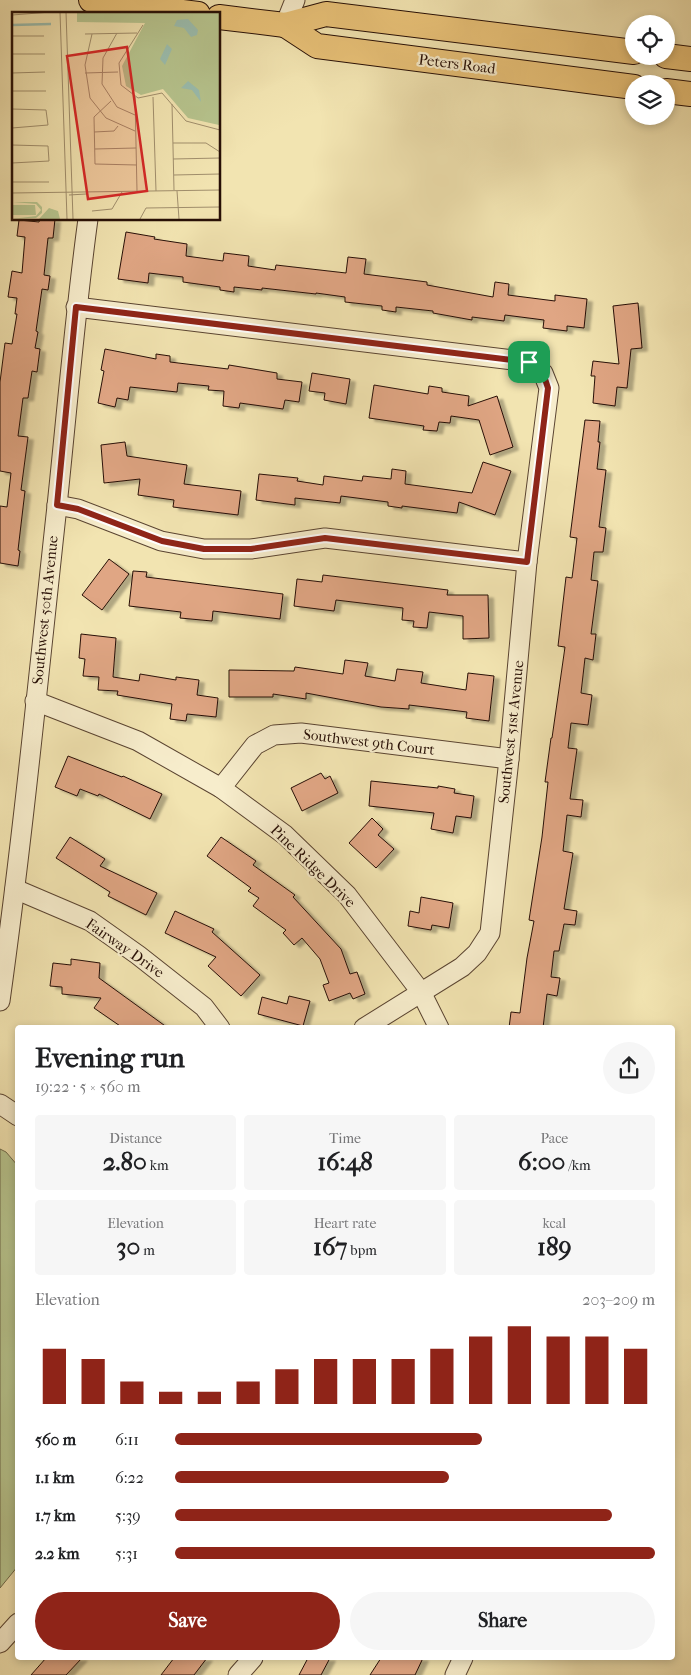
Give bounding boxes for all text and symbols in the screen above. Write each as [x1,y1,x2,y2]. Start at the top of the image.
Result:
inset map [12,12,220,220]
map controls [625,15,675,125]
button: locate [625,15,675,65]
street label: Peters Road [417,50,497,78]
button: layers [625,75,675,125]
pin [508,341,550,383]
icon: arrive [515,348,543,376]
street label: Southwest 50th Avenue [28,534,62,685]
street label: Southwest 51st Avenue [495,659,528,804]
street label: Southwest 9th Court [302,725,436,759]
street label: Pine Ridge Drive [267,821,360,912]
street label: Fairway Drive [82,914,168,982]
text: Evening run [35,1041,185,1074]
button: share [603,1042,655,1094]
text: 19:22 · 5 × 560 m [35,1077,141,1096]
text: Distance [109,1130,162,1147]
text: Time [329,1130,361,1147]
text: Pace [540,1130,568,1147]
text: 2.80 [103,1147,147,1176]
text: 16:48 [317,1147,373,1176]
text: 6:00 [518,1147,565,1176]
text: km [147,1157,169,1174]
text: /km [565,1157,591,1174]
text: Elevation [107,1215,164,1232]
text: Heart rate [314,1215,376,1232]
text: kcal [543,1215,566,1232]
text: 30 [116,1232,140,1261]
text: 167 [313,1232,347,1261]
text: 189 [537,1232,572,1261]
text: m [140,1242,155,1259]
text: bpm [347,1242,377,1259]
text: Elevation [35,1290,100,1309]
text: 203–209 m [582,1290,655,1309]
text: 560 m [35,1430,76,1449]
text: 6:11 [115,1430,139,1449]
text: 1.1 km [35,1468,74,1487]
text: 6:22 [115,1468,144,1487]
text: 1.7 km [35,1506,76,1525]
text: 5:39 [115,1506,141,1525]
text: 2.2 km [35,1544,80,1563]
text: 5:31 [115,1544,138,1563]
button: Save [35,1592,340,1650]
button: Share [350,1592,655,1650]

